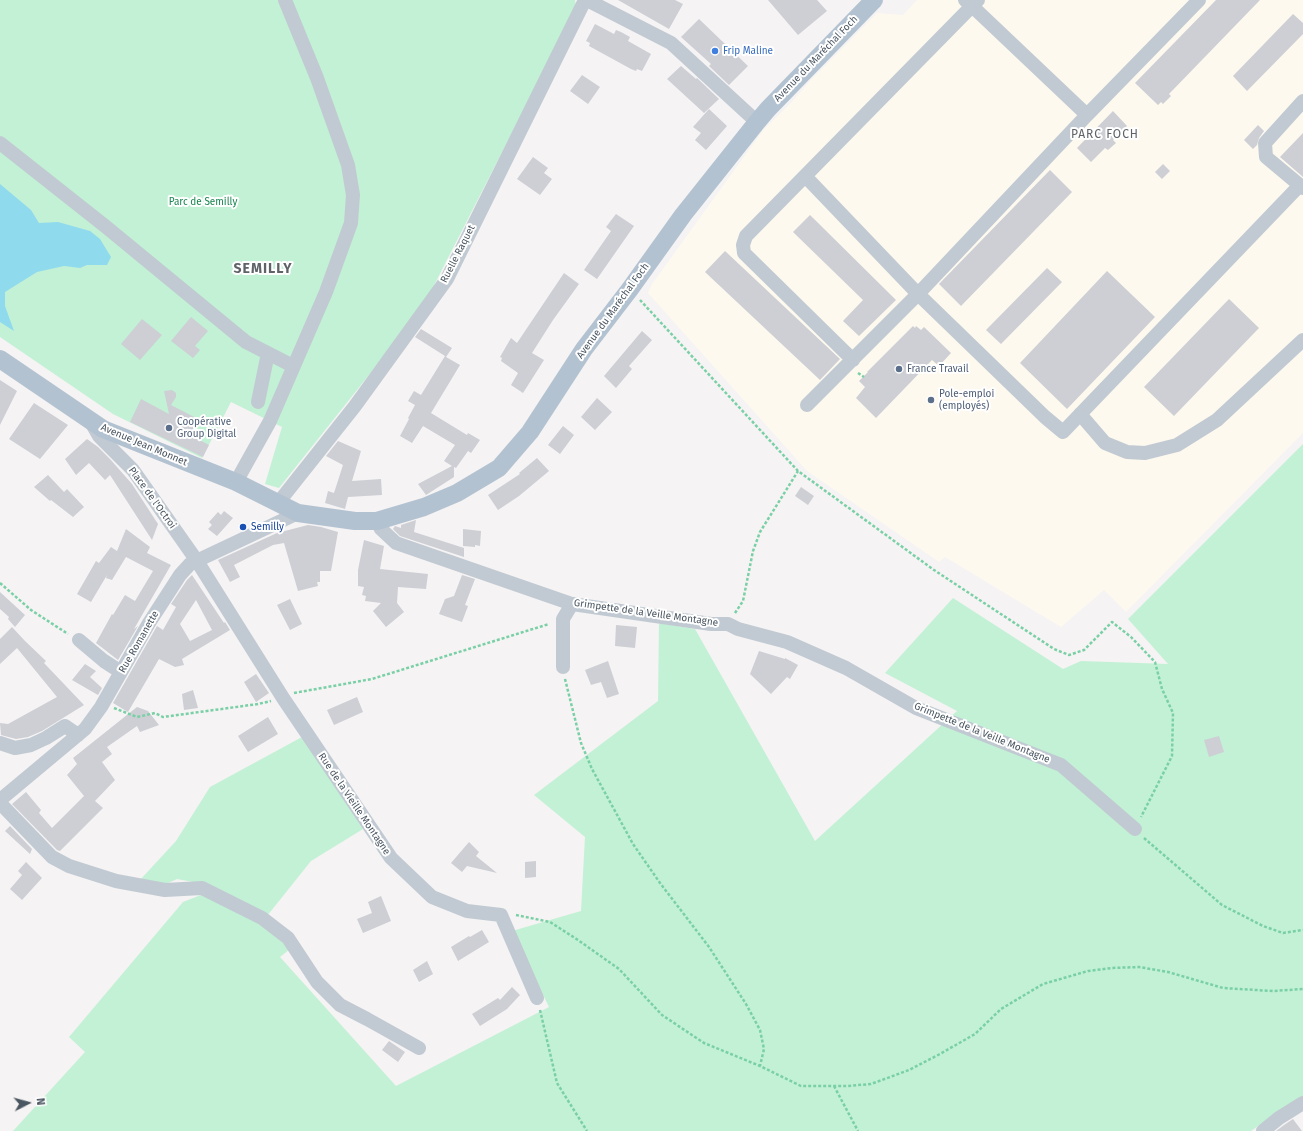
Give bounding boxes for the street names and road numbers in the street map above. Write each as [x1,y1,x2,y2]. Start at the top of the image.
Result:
street label: Avenue du Maréchal Foch [772,13,860,105]
street label: Ruelle Raquet [438,223,478,285]
street label: Avenue du Maréchal Foch [574,261,652,361]
street label: Avenue Jean Monnet [99,421,189,469]
street label: Place de l'Octroi [126,465,178,531]
street label: Grimpette de la Veille Montagne [573,597,719,629]
street label: Rue Romanette [116,609,162,675]
street label: Grimpette de la Veille Montagne [912,700,1052,766]
street label: Rue de la Vieille Montagne [315,751,393,857]

